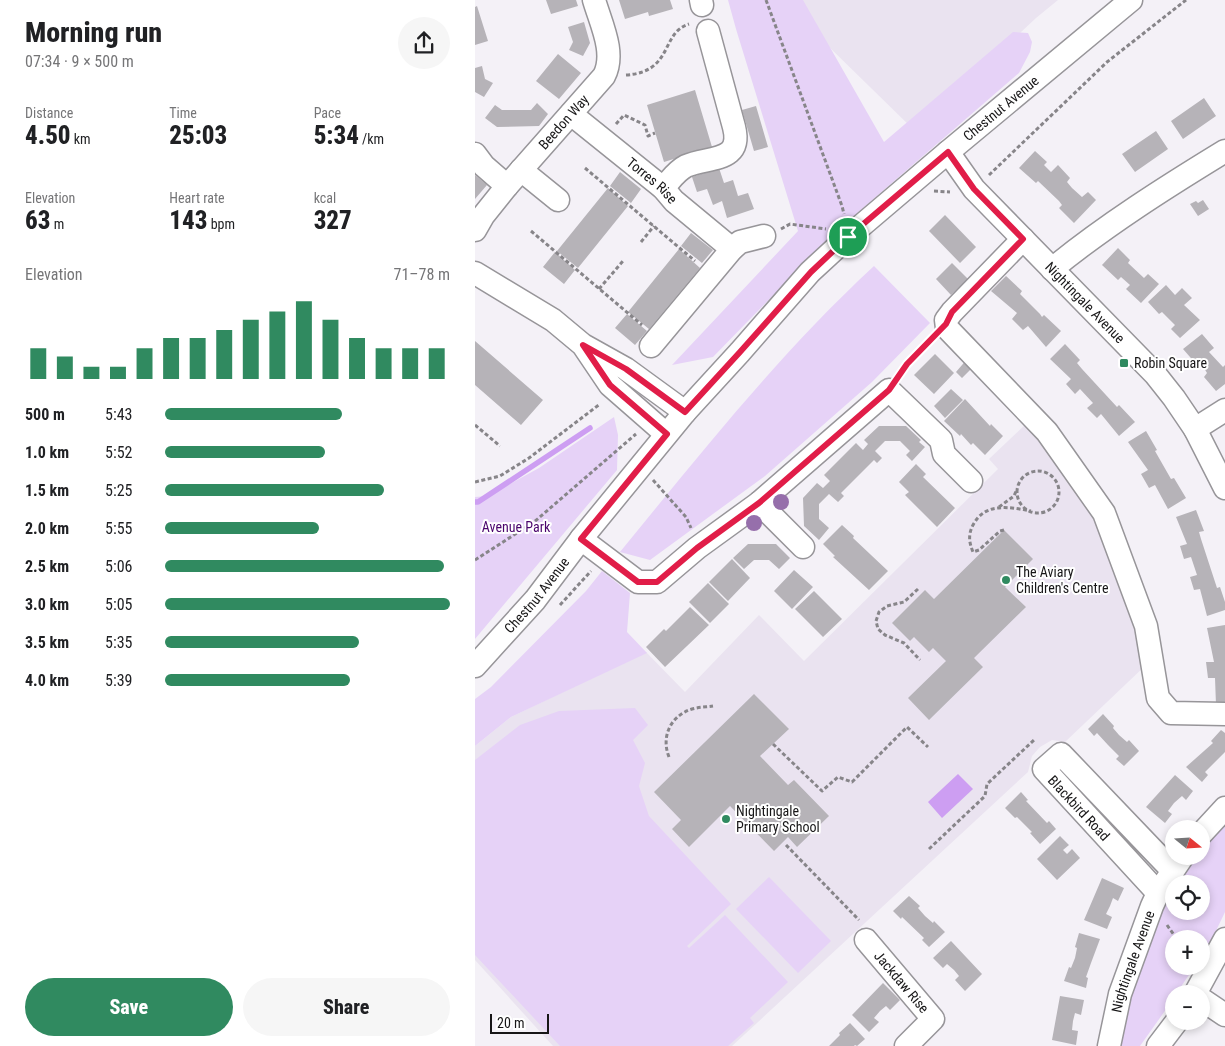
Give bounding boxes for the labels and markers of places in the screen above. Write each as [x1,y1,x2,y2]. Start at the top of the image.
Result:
pin [827,216,869,258]
place label: Robin Square [1134,355,1207,371]
marker: Robin Square [1118,357,1130,369]
place label: The Aviary Children's Centre [1016,564,1109,596]
marker: The Aviary Children's Centre [1000,574,1012,586]
place label: Nightingale Primary School [736,803,820,835]
marker: Nightingale Primary School [720,813,732,825]

